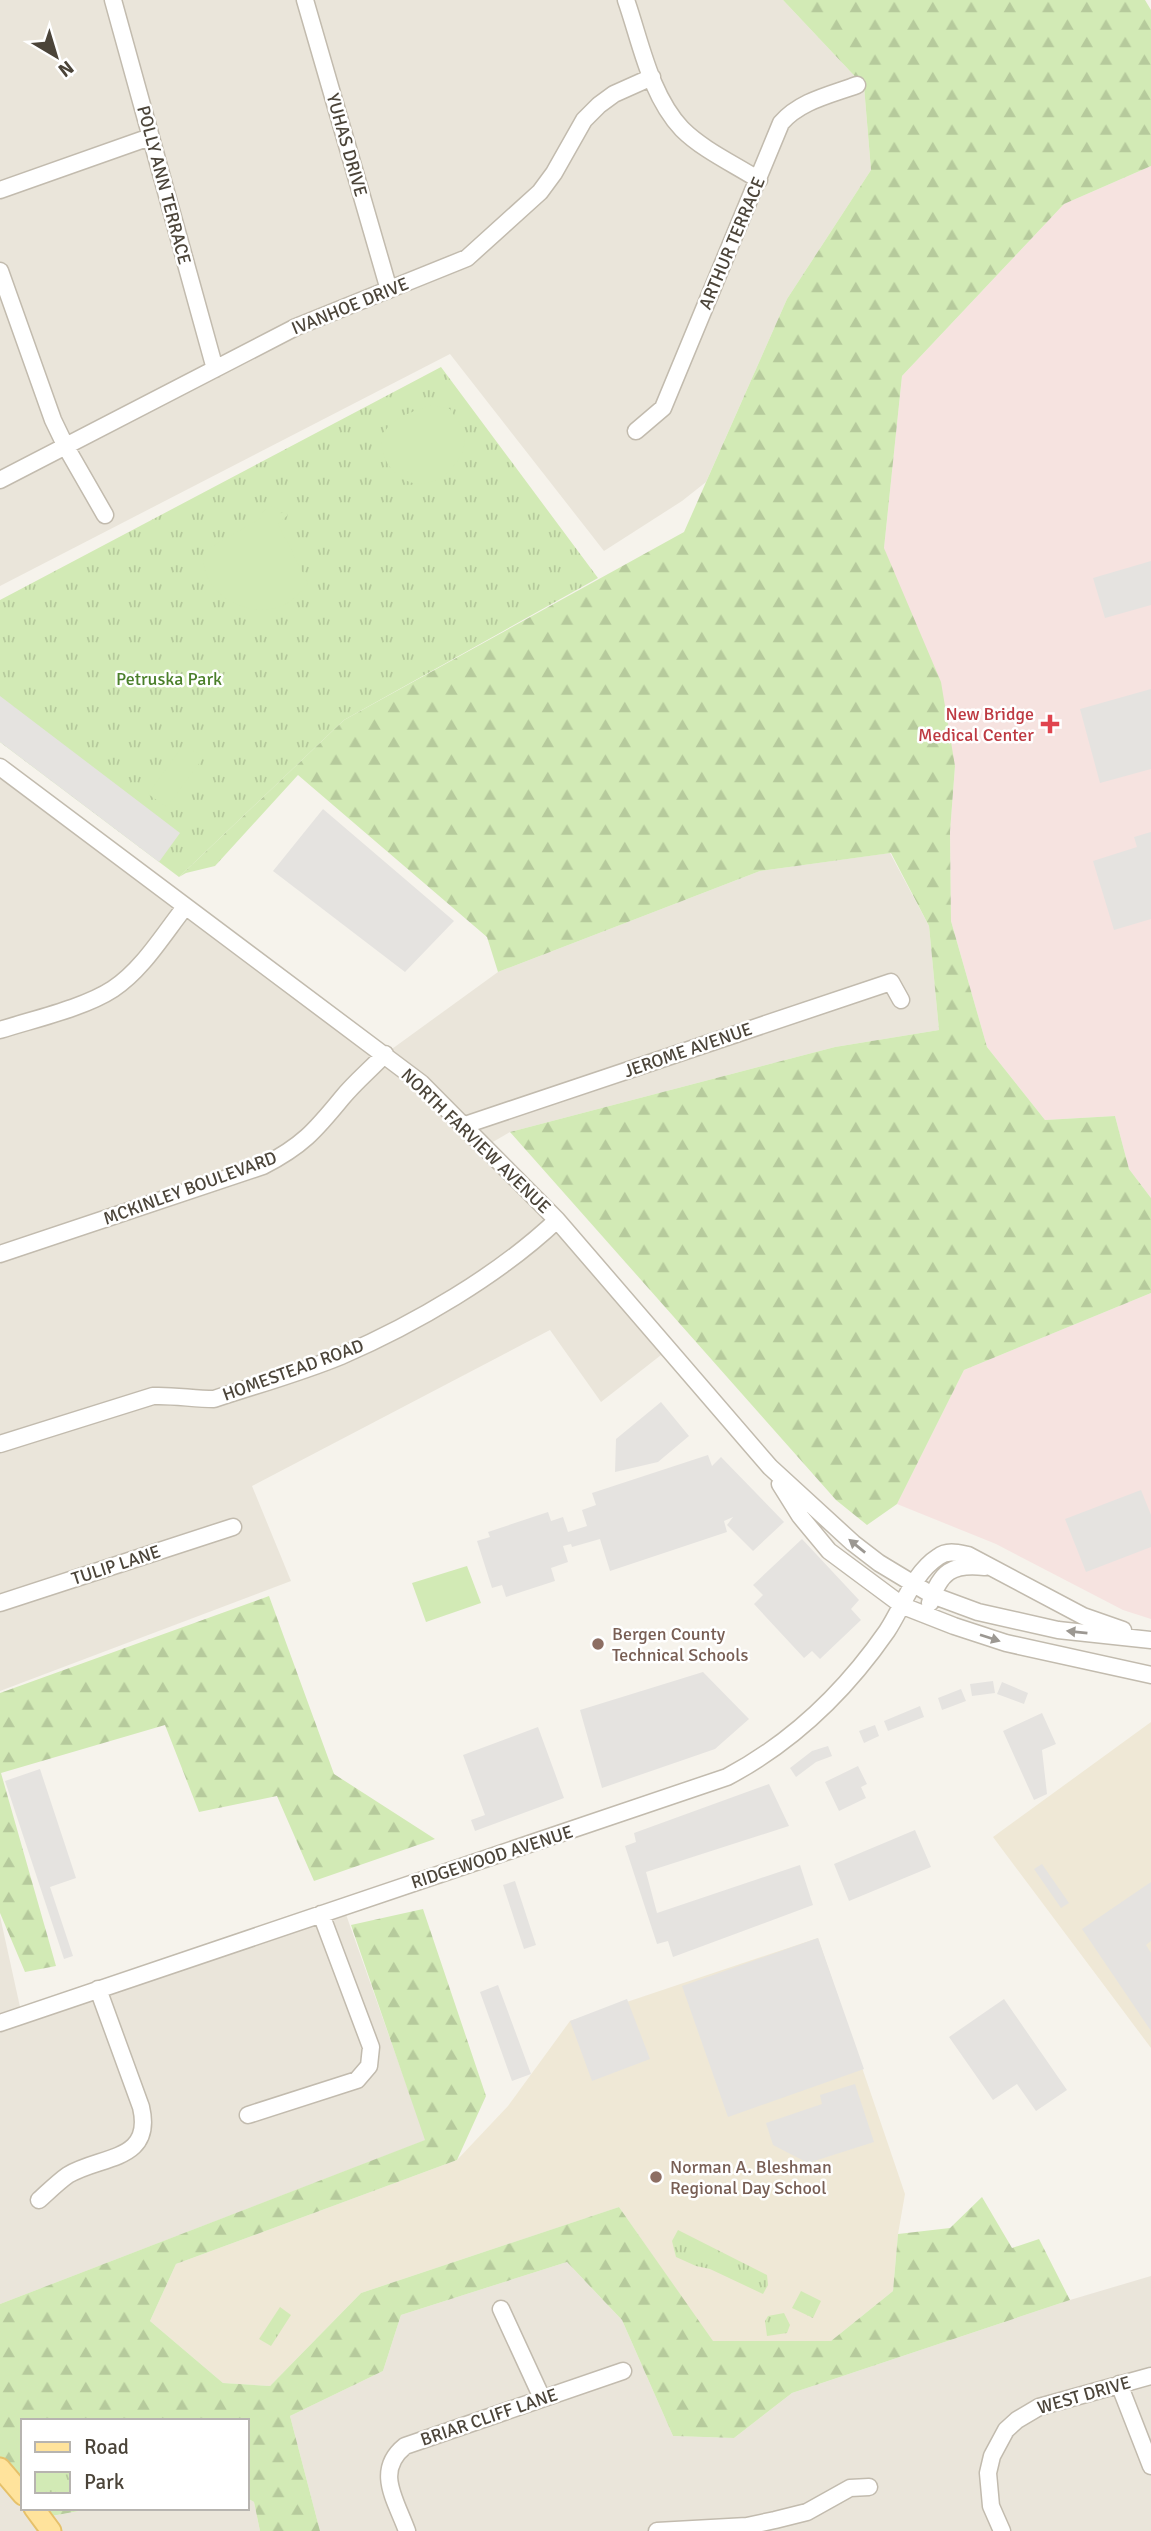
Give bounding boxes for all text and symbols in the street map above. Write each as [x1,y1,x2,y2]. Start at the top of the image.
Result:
north arrow [21,21,91,91]
text: N [53,55,78,82]
street label: YUHAS DRIVE [322,91,372,199]
street label: POLLY ANN TERRACE [132,103,196,267]
street label: ARTHUR TERRACE [694,173,770,313]
street label: IVANHOE DRIVE [288,273,412,339]
park label: Petruska Park [116,668,222,690]
place label: New Bridge Medical Center [918,703,1034,746]
marker: New Bridge Medical Center [1040,714,1060,734]
street label: JEROME AVENUE [621,1018,755,1082]
street label: NORTH FARVIEW AVENUE [397,1064,555,1218]
street label: MCKINLEY BOULEVARD [100,1146,280,1230]
street label: HOMESTEAD ROAD [219,1334,367,1406]
one-way arrow [849,1539,866,1554]
street label: TULIP LANE [69,1540,163,1590]
place label: Bergen County Technical Schools [612,1623,748,1666]
one-way arrow [1066,1626,1088,1637]
one-way arrow [980,1633,1001,1643]
marker: Bergen County Technical Schools [590,1636,606,1652]
street label: RIDGEWOOD AVENUE [408,1820,576,1894]
place label: Norman A. Bleshman Regional Day School [670,2156,832,2199]
marker: Norman A. Bleshman Regional Day School [648,2169,664,2185]
street label: WEST DRIVE [1035,2371,1133,2419]
street label: BRIAR CLIFF LANE [418,2383,560,2451]
legend [21,2419,248,2510]
text: Road [84,2434,129,2460]
text: Park [84,2469,125,2495]

